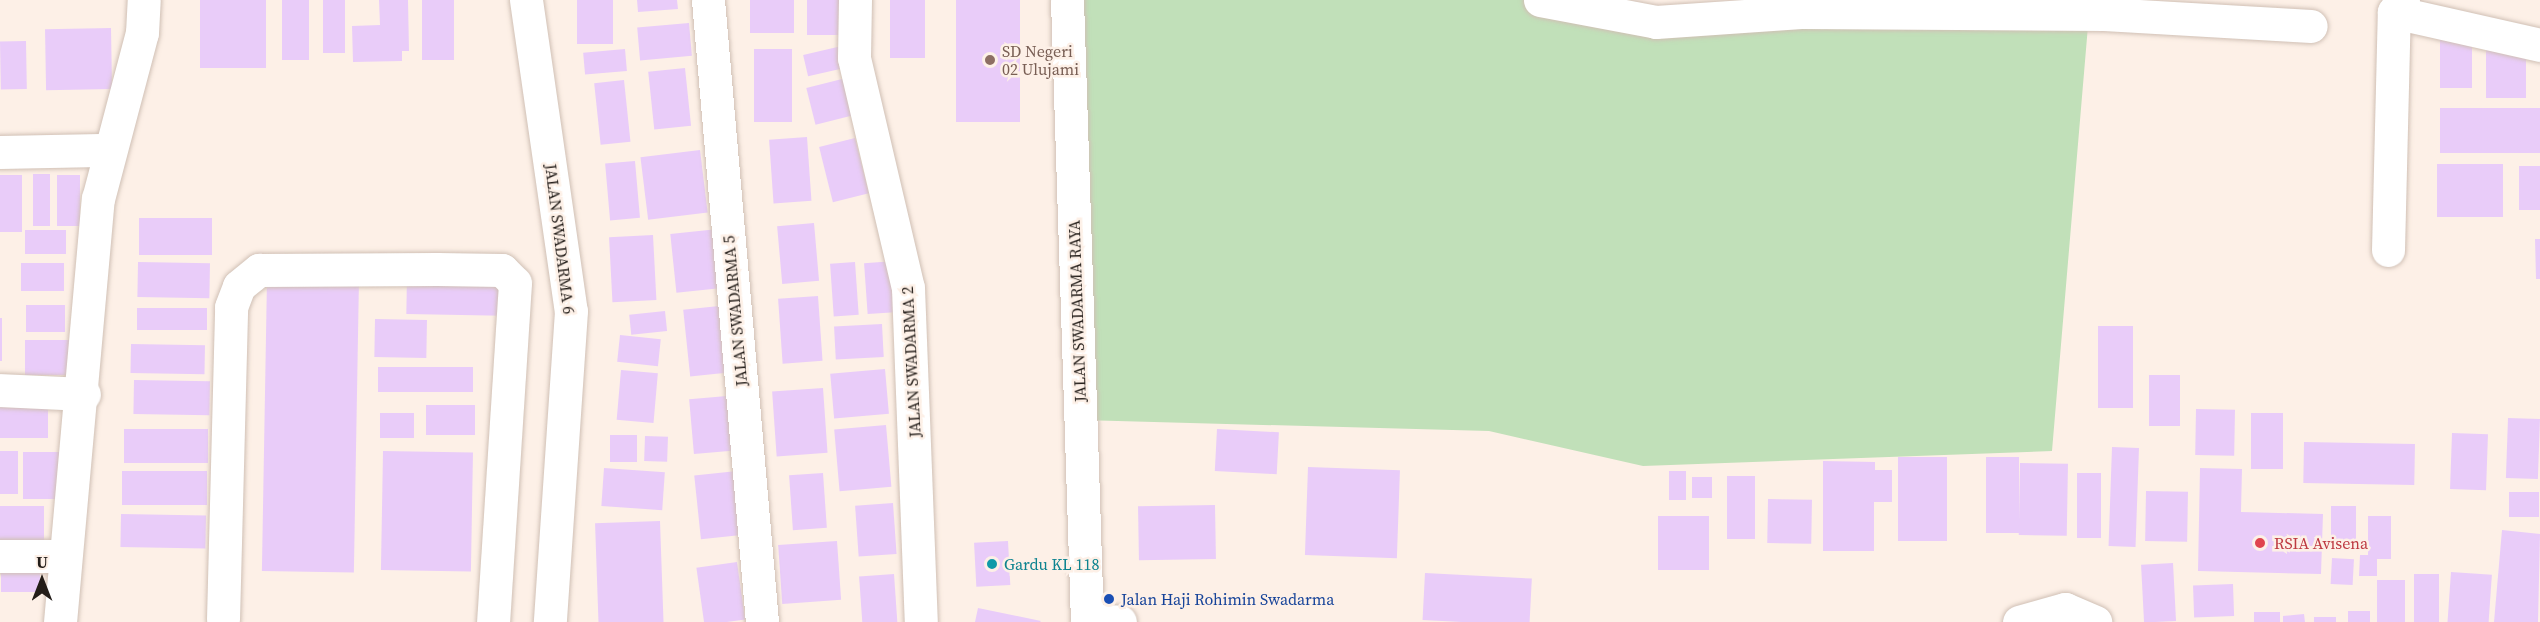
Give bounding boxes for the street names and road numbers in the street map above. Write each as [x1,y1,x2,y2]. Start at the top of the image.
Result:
street label: JALAN SWADARMA 6 [541,163,579,315]
street label: JALAN SWADARMA RAYA [1064,220,1090,402]
street label: JALAN SWADARMA 5 [719,235,751,387]
street label: JALAN SWADARMA 2 [897,286,925,438]

